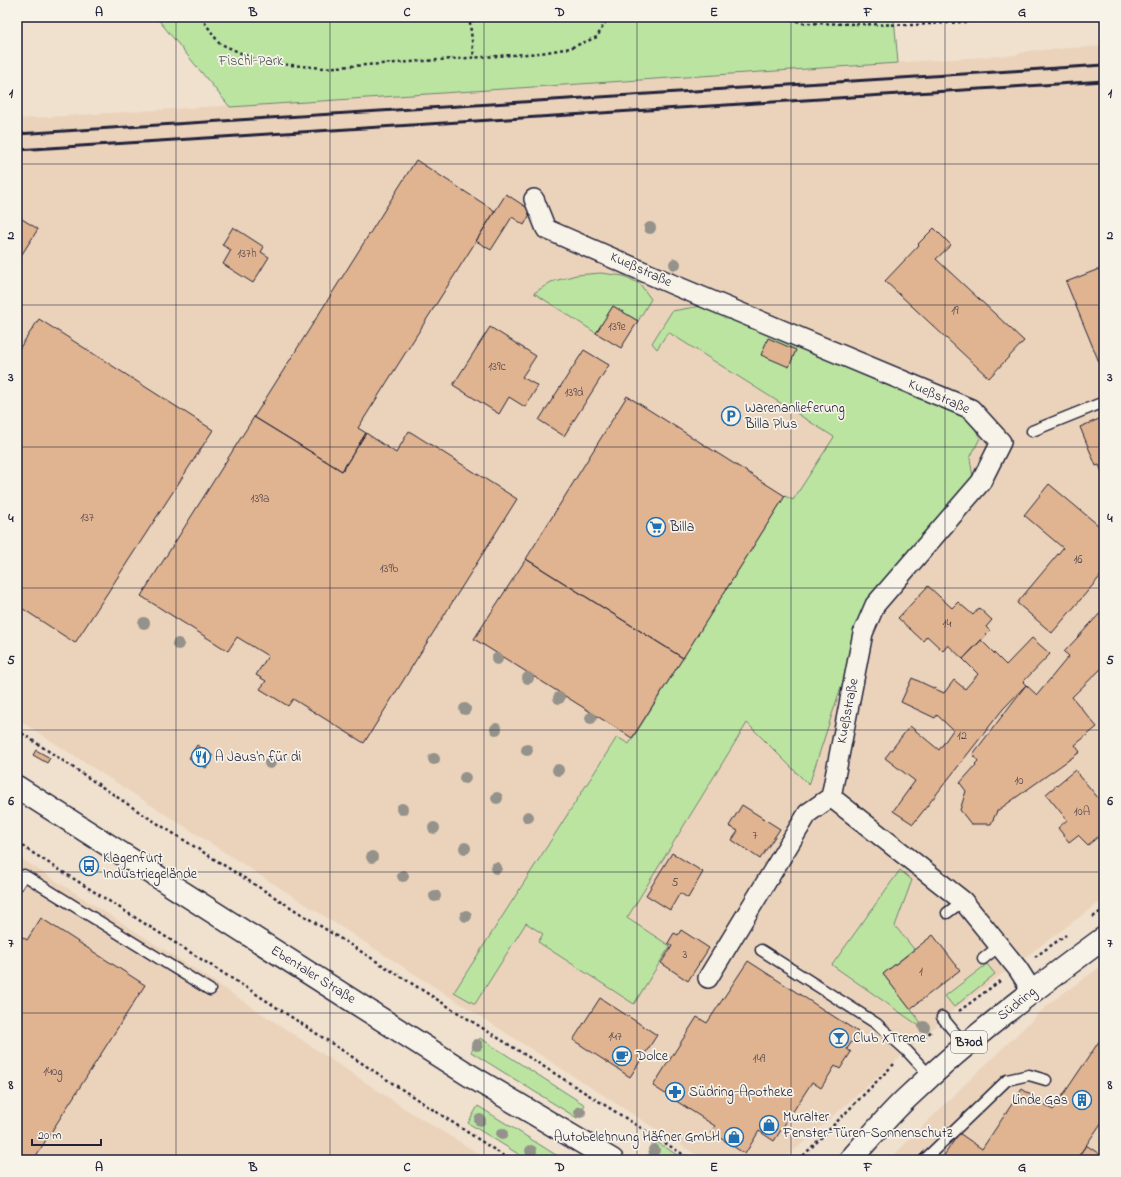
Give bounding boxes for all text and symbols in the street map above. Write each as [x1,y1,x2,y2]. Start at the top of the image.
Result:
text: A [95,3,103,22]
text: B [248,3,258,22]
text: C [403,3,411,22]
text: D [554,3,565,22]
text: E [710,3,718,22]
text: F [863,3,873,22]
text: G [1018,3,1026,22]
park label: Fischl-Park [218,51,284,72]
text: 1 [9,84,14,103]
text: 1 [1108,84,1113,103]
text: 2 [7,226,15,245]
text: 2 [1106,226,1114,245]
house number: 137h [237,245,257,263]
street label: Kueßstraße [607,247,676,293]
house number: 19 [951,302,959,320]
house number: 139e [608,318,627,336]
house number: 139c [488,358,507,376]
text: 3 [7,368,14,387]
text: 3 [1106,368,1113,387]
street label: Kueßstraße [905,374,974,420]
house number: 139d [564,384,584,402]
place label: Warenanlieferung Billa Plus [744,398,845,435]
parking icon: Warenanlieferung Billa Plus [720,405,742,427]
house number: 139a [251,490,269,508]
text: 4 [7,509,14,528]
house number: 137 [80,509,94,527]
text: 4 [1106,509,1113,528]
supermarket icon: Billa [645,516,667,538]
place label: Billa [669,517,694,538]
house number: 16 [1073,551,1083,569]
house number: 139b [380,560,399,578]
house number: 14 [943,615,951,633]
text: 5 [7,651,15,670]
text: 5 [1106,651,1114,670]
street label: Kueßstraße [831,676,865,745]
house number: 12 [957,727,967,745]
restaurant icon: A Jaus'n für di [190,746,212,768]
place label: A Jaus'n für di [215,747,301,768]
house number: 10 [1014,772,1024,790]
text: 6 [7,792,14,811]
text: 6 [1106,792,1113,811]
house number: 10A [1074,803,1090,821]
house number: 7 [753,827,758,845]
place label: Klagenfurt Industriegelände [103,848,198,886]
bus stop icon: Klagenfurt Industriegelände [78,855,100,877]
house number: 5 [672,874,679,892]
text: 7 [8,934,14,953]
text: 7 [1107,934,1113,953]
street label: Ebentaler Straße [266,940,360,1010]
house number: 3 [683,946,688,964]
house number: 1 [919,963,923,981]
street label: Südring [993,982,1042,1027]
bar icon: Club XTreme [828,1027,850,1049]
house number: 147 [608,1028,622,1046]
place label: Club XTreme [853,1028,926,1049]
road number: B70d [951,1031,987,1053]
cafe icon: Dolce [611,1045,633,1067]
place label: Dolce [635,1046,669,1067]
house number: 149 [753,1050,766,1068]
house number: 140g [43,1063,63,1082]
text: 8 [8,1076,14,1095]
text: 8 [1107,1076,1113,1095]
pharmacy icon: Südring-Apotheke [664,1081,686,1103]
place label: Südring-Apotheke [689,1082,793,1104]
building icon: Linde Gas [1071,1089,1093,1111]
place label: Linde Gas [1012,1090,1068,1111]
place label: Muralter Fenster-Türen-Sonnenschutz [782,1107,953,1144]
shop icon: Muralter Fenster-Türen-Sonnenschutz [758,1114,780,1136]
scale bar [32,1121,101,1147]
shop icon: Autobelehnung Häfner GmbH [723,1126,745,1148]
text: 20 m [38,1127,61,1145]
place label: Autobelehnung Häfner GmbH [554,1127,720,1149]
text: A [95,1158,103,1177]
text: B [248,1158,258,1177]
text: C [403,1158,411,1177]
text: D [554,1158,565,1177]
text: E [710,1158,718,1177]
text: F [863,1158,873,1177]
text: G [1018,1158,1026,1177]

